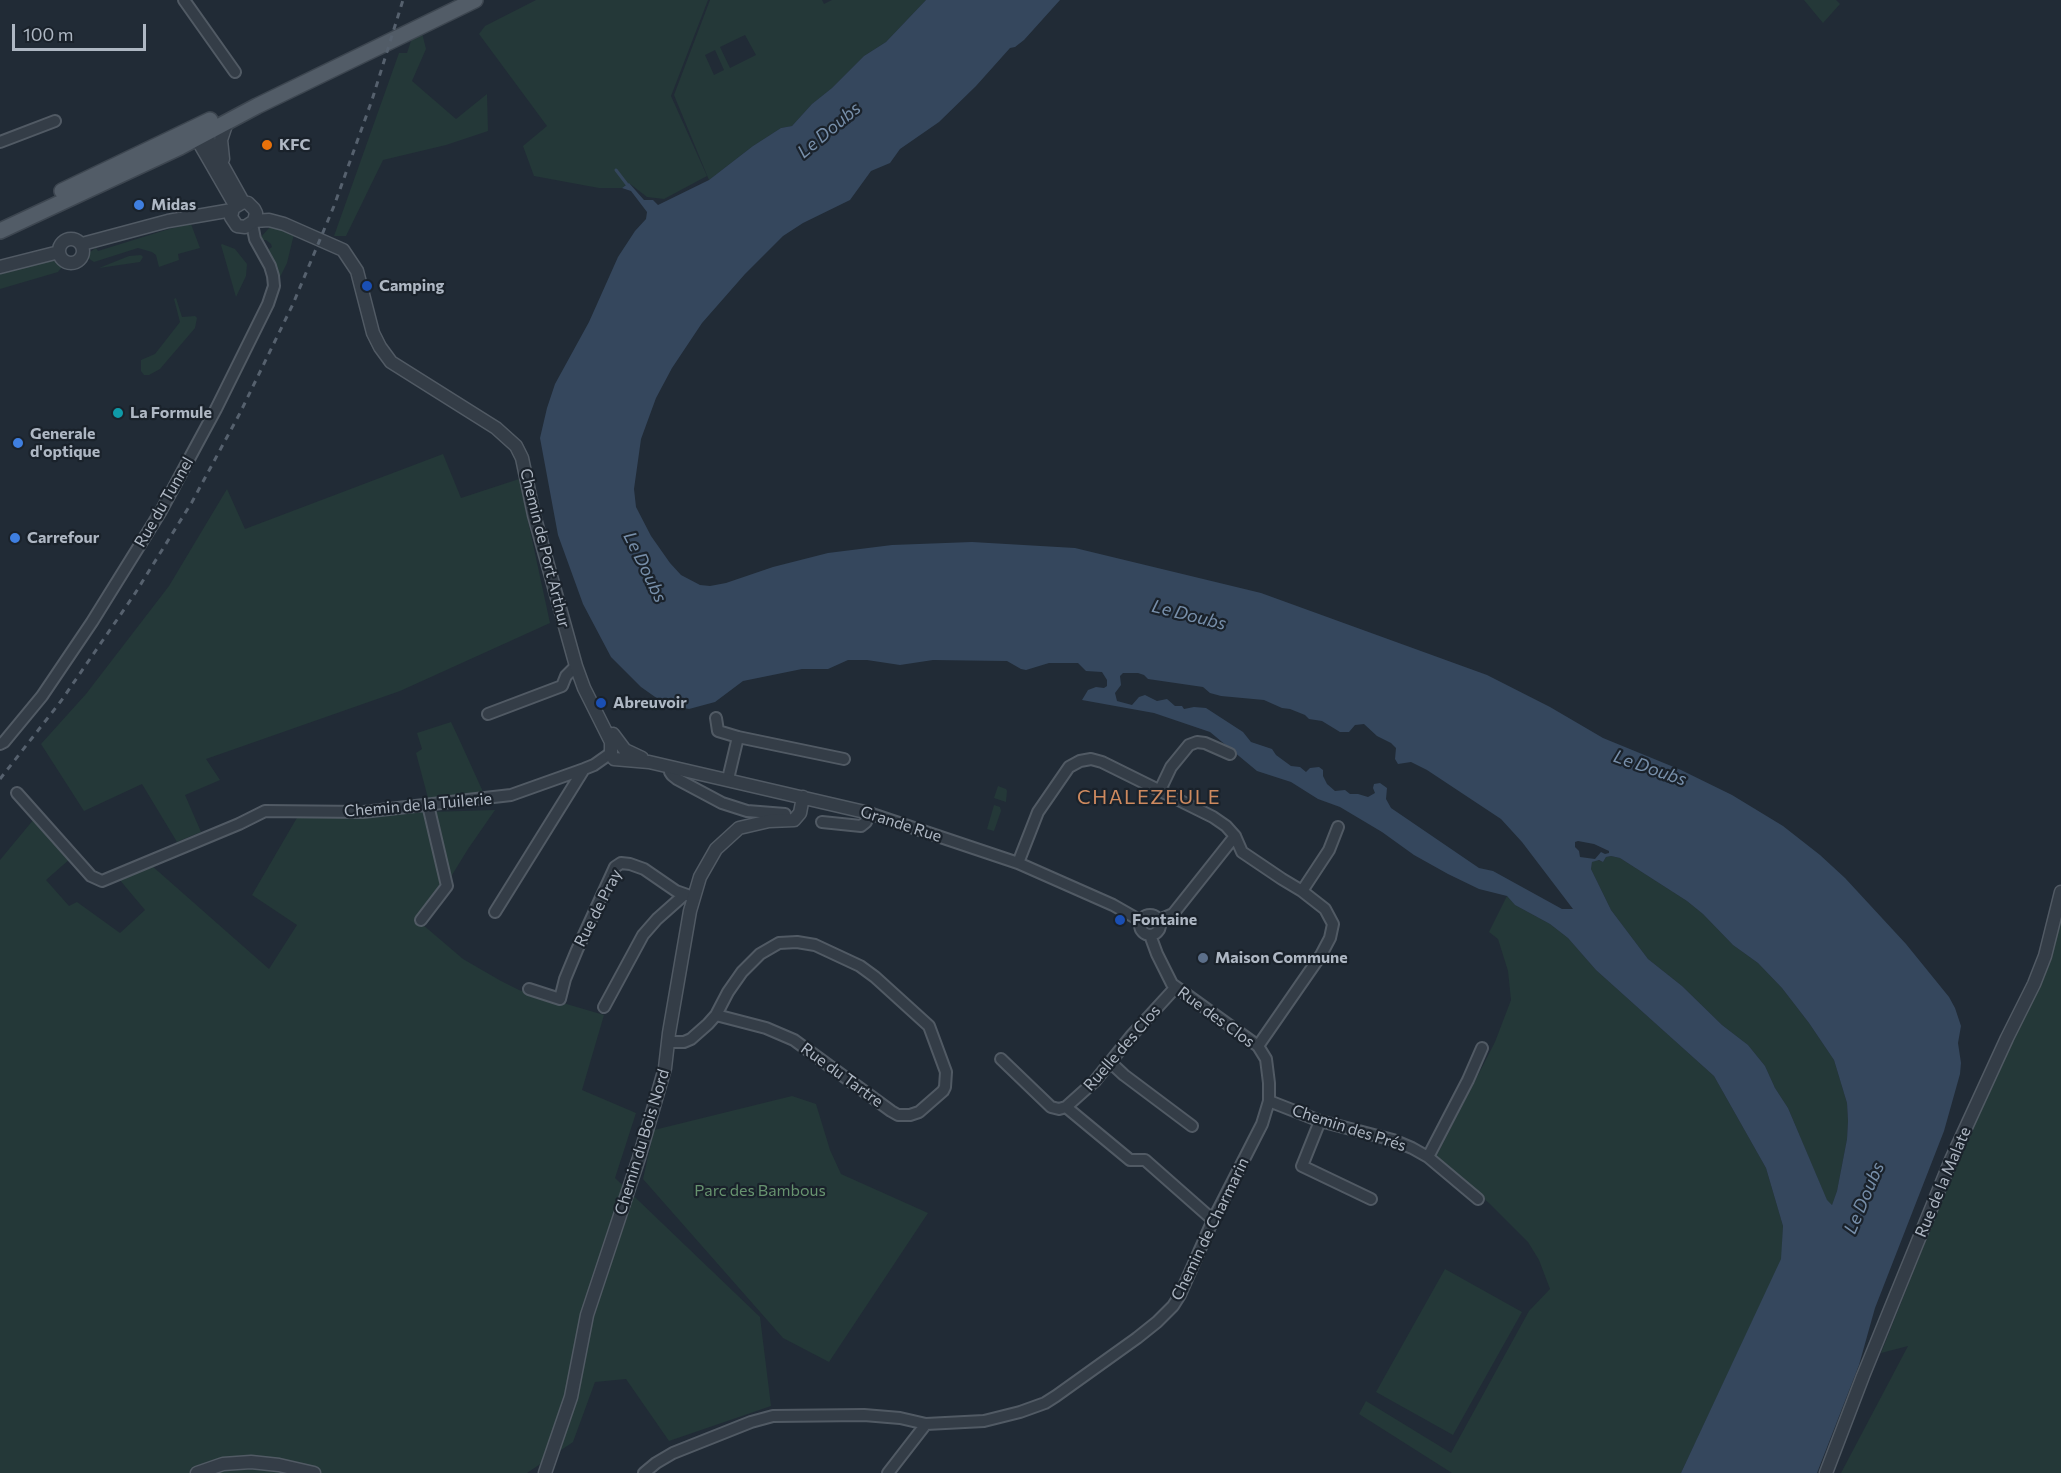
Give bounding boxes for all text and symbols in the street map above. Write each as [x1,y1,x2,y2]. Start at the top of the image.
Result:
scale bar [15,12,148,50]
text: 100 m [23,23,73,45]
water label: Le Doubs [793,97,865,163]
place label: KFC [279,135,310,155]
marker: KFC [260,138,274,152]
place label: Midas [151,195,196,215]
marker: Midas [132,198,146,212]
place label: Camping [379,276,444,296]
marker: Camping [360,279,374,293]
place label: La Formule [130,403,212,423]
marker: La Formule [111,406,125,420]
place label: Generale d'optique [30,424,100,462]
marker: Generale d'optique [11,436,25,450]
street label: Rue du Tunnel [130,453,198,551]
street label: Chemin de Port Arthur [516,466,574,630]
place label: Carrefour [27,528,99,548]
water label: Le Doubs [619,528,671,606]
marker: Carrefour [8,531,22,545]
water label: Le Doubs [1150,595,1228,635]
place label: Abreuvoir [613,693,687,713]
marker: Abreuvoir [594,696,608,710]
water label: Le Doubs [1611,745,1689,791]
district label: CHALEZEULE [1077,785,1221,809]
street label: Chemin de la Tuilerie [343,789,493,821]
street label: Grande Rue [858,802,944,846]
street label: Rue de Pray [570,866,626,950]
place label: Fontaine [1132,910,1197,930]
marker: Fontaine [1113,913,1127,927]
place label: Maison Commune [1215,948,1348,968]
marker: Maison Commune [1196,951,1210,965]
street label: Rue des Clos [1174,983,1258,1051]
street label: Ruelle des Clos [1080,1001,1164,1095]
street label: Rue du Tartre [797,1039,887,1111]
street label: Chemin du Bois Nord [611,1067,673,1217]
street label: Chemin des Prés [1290,1101,1408,1155]
street label: Rue de la Malate [1911,1124,1975,1240]
street label: Chemin de Charmarin [1167,1154,1253,1304]
water label: Le Doubs [1839,1159,1889,1237]
park label: Parc des Bambous [694,1181,826,1201]

